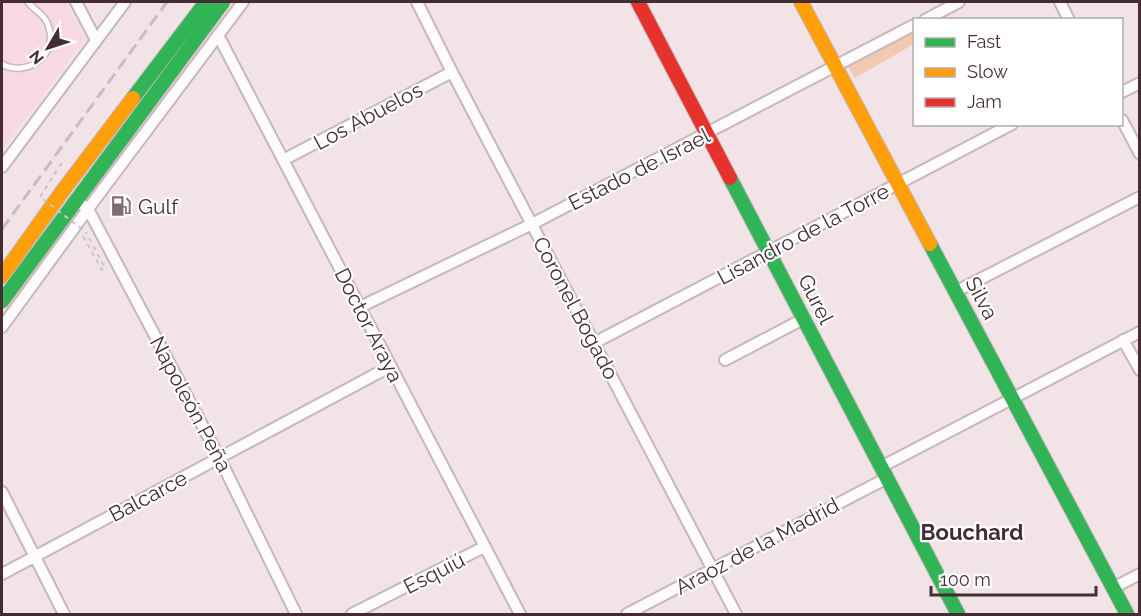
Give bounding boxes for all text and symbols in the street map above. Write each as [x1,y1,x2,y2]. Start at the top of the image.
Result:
north arrow [18,18,78,78]
legend [913,18,1123,126]
text: Fast [967,31,1001,52]
text: N [26,46,48,68]
text: Slow [967,61,1008,82]
street label: Los Abuelos [309,77,427,155]
text: Jam [967,91,1002,112]
street label: Estado de Israel [564,123,714,215]
street label: Lisandro de la Torre [713,178,893,290]
fuel station icon: Gulf [109,194,133,218]
place label: Gulf [138,194,179,219]
street label: Coronel Bogado [528,232,624,384]
street label: Doctor Araya [329,264,409,386]
street label: Gurel [793,270,839,328]
street label: Silva [960,272,1004,324]
street label: Napoleón Peña [145,332,237,476]
street label: Balcarce [105,465,191,527]
street label: Araoz de la Madrid [671,492,843,600]
district label: Bouchard [921,519,1023,545]
street label: Esquiú [399,547,469,599]
scale bar [931,559,1096,597]
text: 100 m [940,569,991,590]

